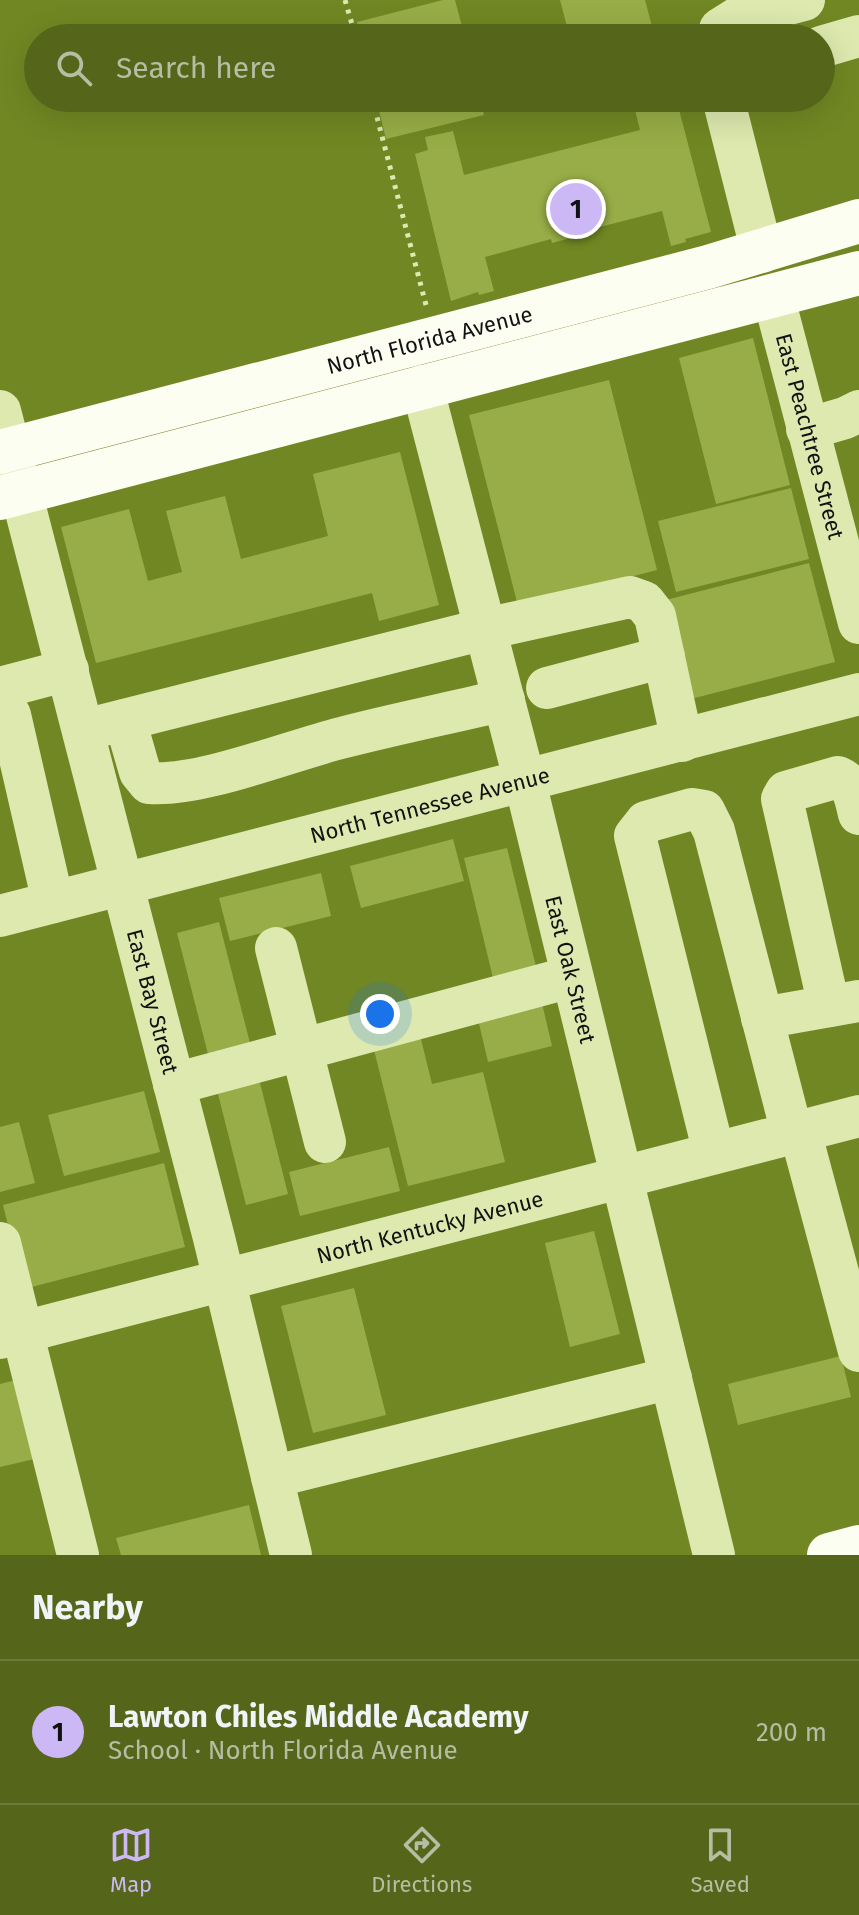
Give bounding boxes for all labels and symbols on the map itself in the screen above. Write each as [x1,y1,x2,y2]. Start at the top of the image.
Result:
pin: 1 [550,179,602,239]
street label: North Florida Avenue [324,300,535,380]
street label: East Peachtree Street [770,330,850,542]
street label: North Tennessee Avenue [307,761,553,849]
street label: East Oak Street [540,893,602,1046]
street label: East Bay Street [121,926,185,1077]
your location [360,994,400,1034]
street label: North Kentucky Avenue [314,1185,546,1269]

